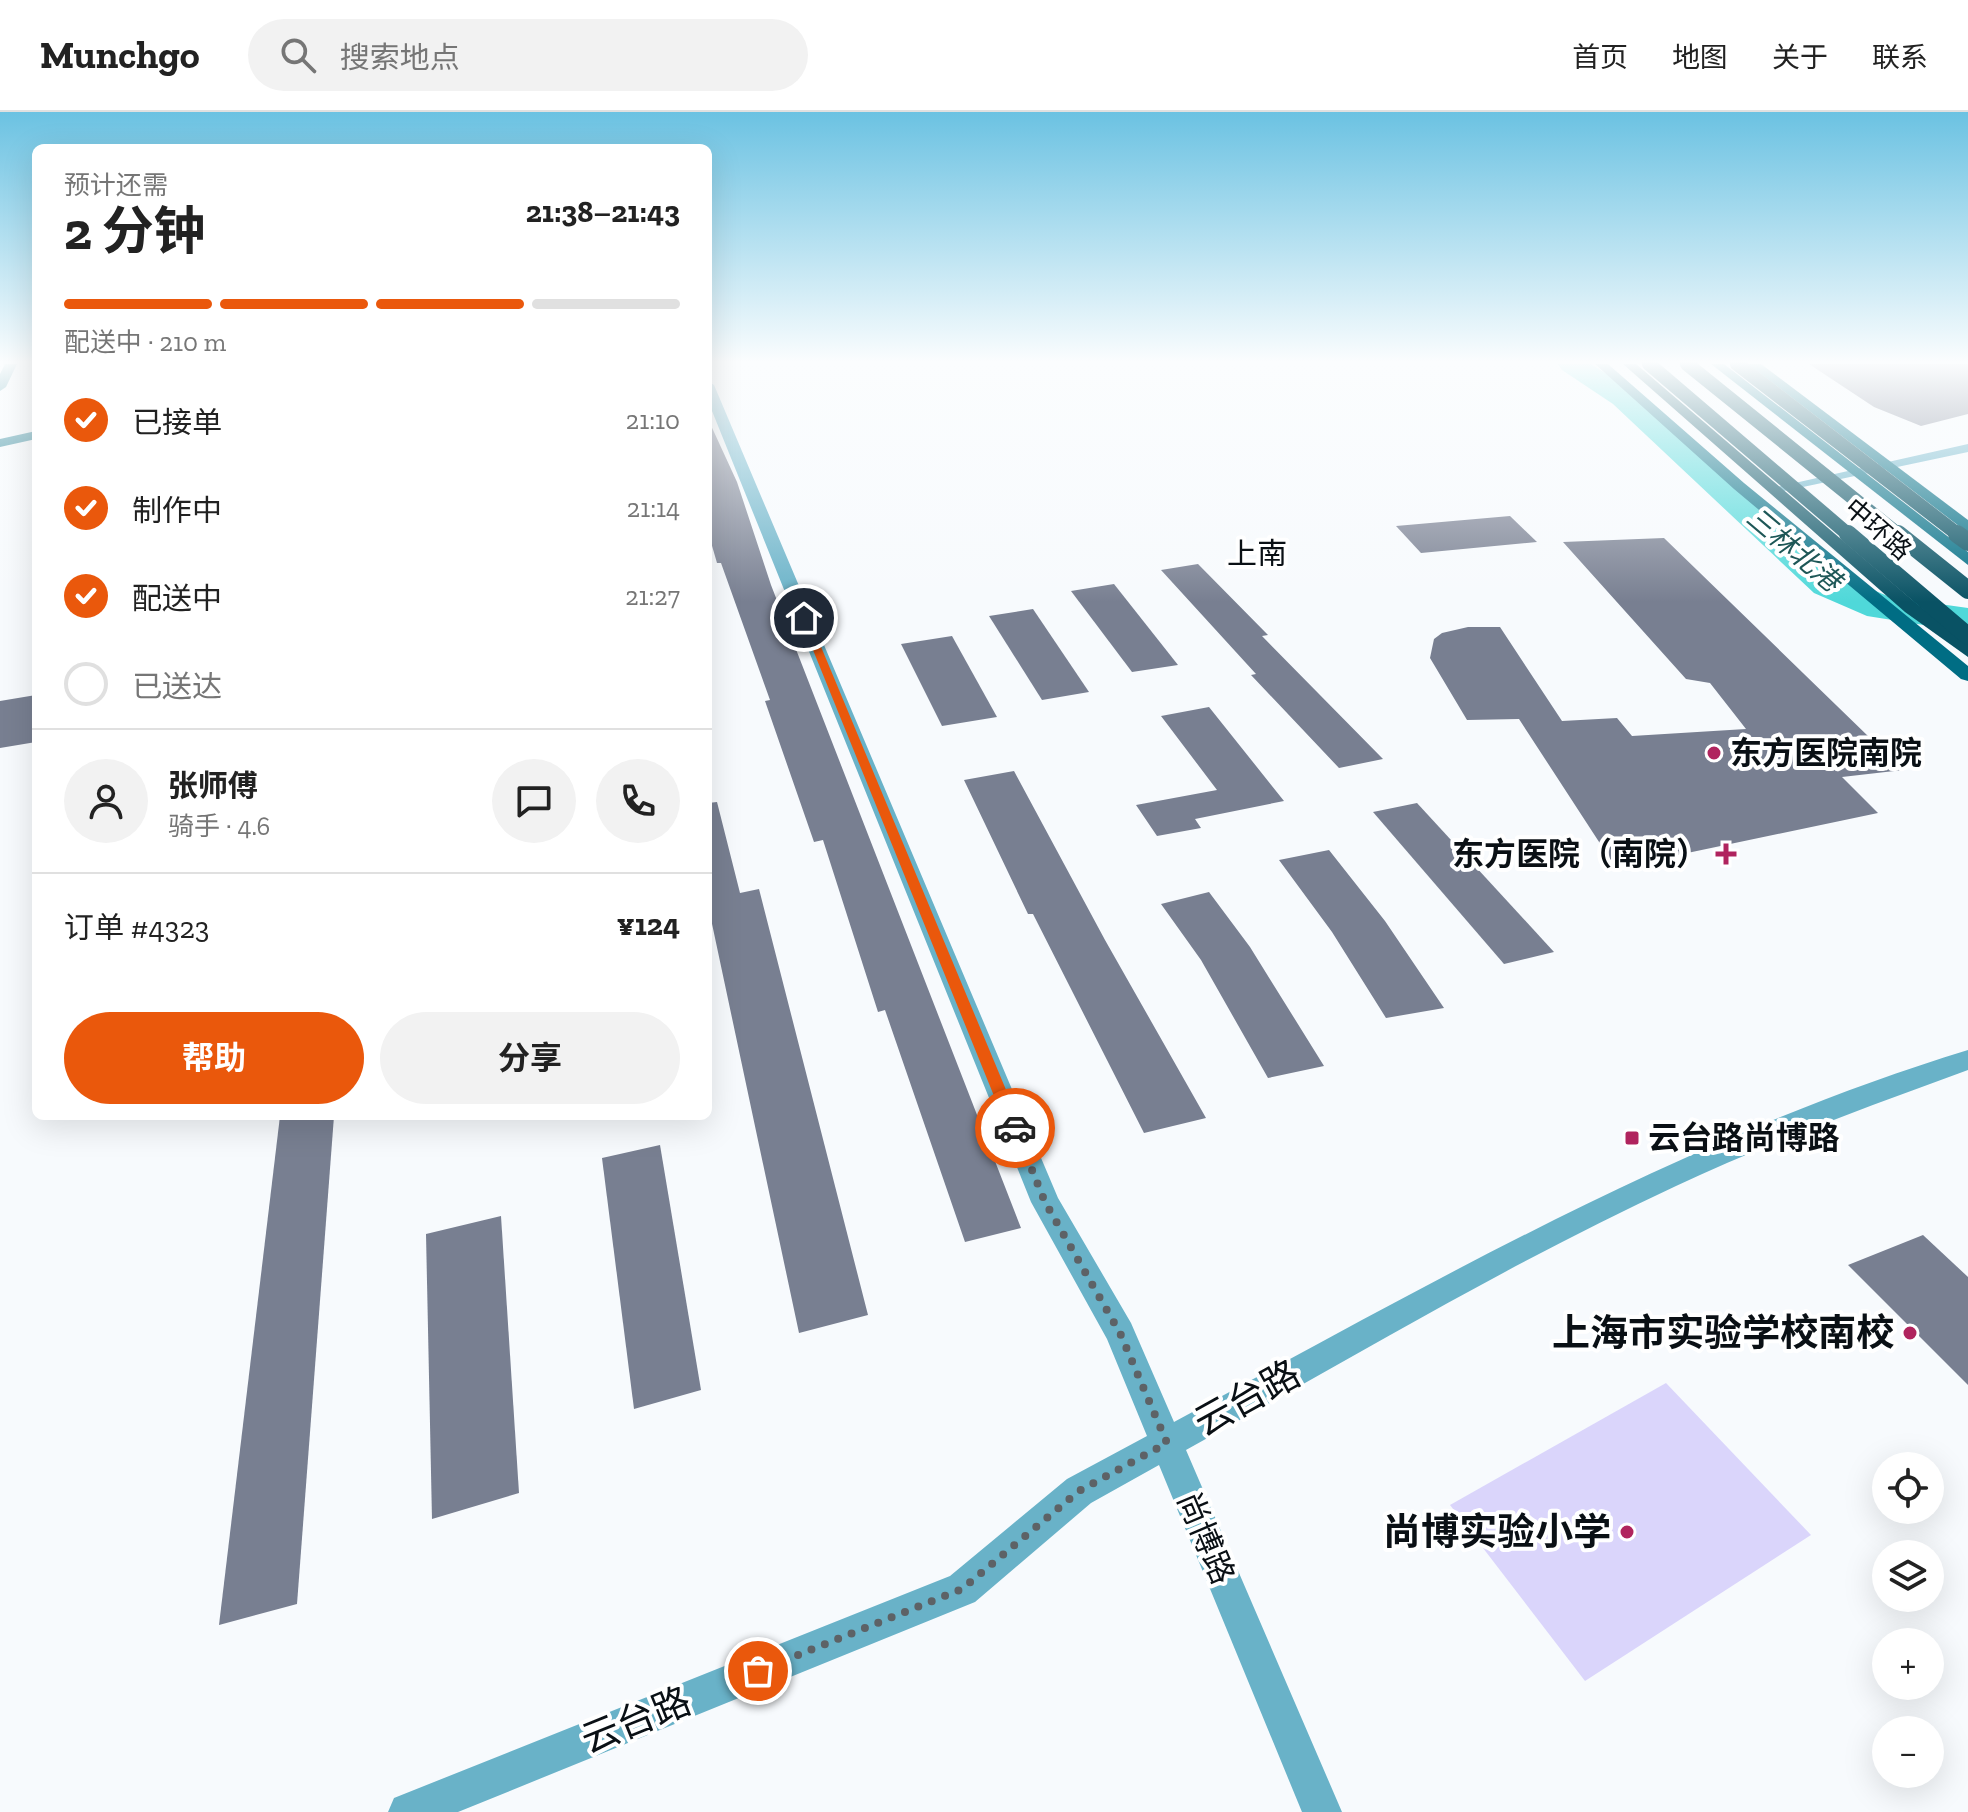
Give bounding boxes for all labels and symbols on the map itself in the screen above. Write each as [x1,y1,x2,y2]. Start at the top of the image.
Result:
street label: 中环路 [1838,491,1918,567]
water label: 三林北港 [1740,501,1850,601]
district label: 上南 [1227,536,1287,572]
pin [770,584,838,652]
place label: 东方医院南院 [1730,734,1922,772]
marker: 东方医院南院 [1705,744,1723,762]
place label: 东方医院（南院） [1452,835,1708,873]
marker: 东方医院（南院） [1715,843,1737,865]
courier [975,1088,1055,1168]
place label: 云台路尚博路 [1648,1119,1840,1157]
marker: 云台路尚博路 [1623,1129,1641,1147]
place label: 上海市实验学校南校 [1552,1310,1894,1356]
marker: 上海市实验学校南校 [1901,1324,1919,1342]
street label: 云台路 [1186,1350,1308,1446]
street label: 尚博路 [1170,1486,1242,1590]
place label: 尚博实验小学 [1383,1509,1611,1555]
marker: 尚博实验小学 [1618,1523,1636,1541]
pin [724,1637,792,1705]
street label: 云台路 [575,1677,697,1763]

